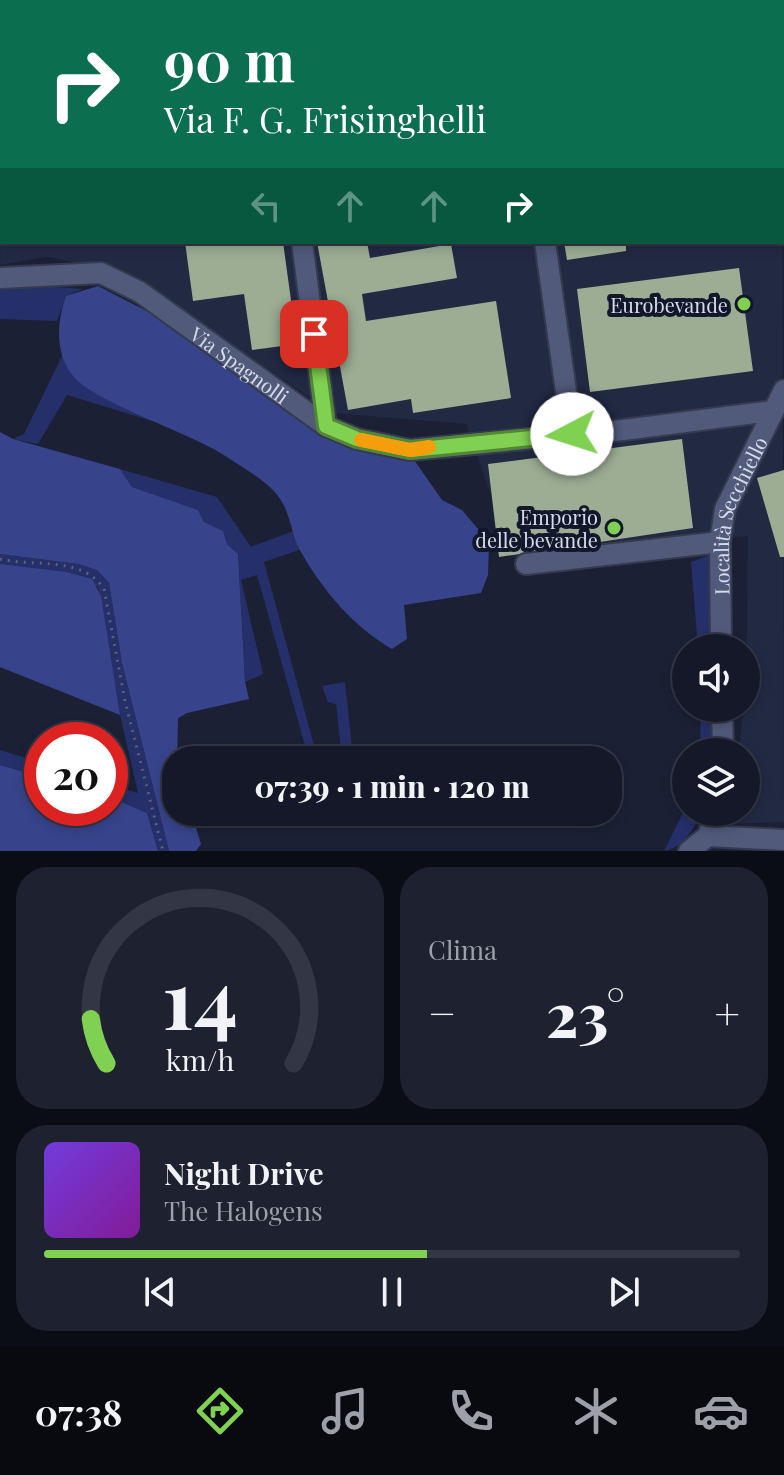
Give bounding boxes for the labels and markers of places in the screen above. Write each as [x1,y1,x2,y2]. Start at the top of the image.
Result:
place label: Eurobevande [610,291,728,318]
marker: Eurobevande [735,295,753,313]
pin [280,300,348,368]
place label: Emporio delle bevande [475,503,598,553]
marker: Emporio delle bevande [605,519,623,537]

